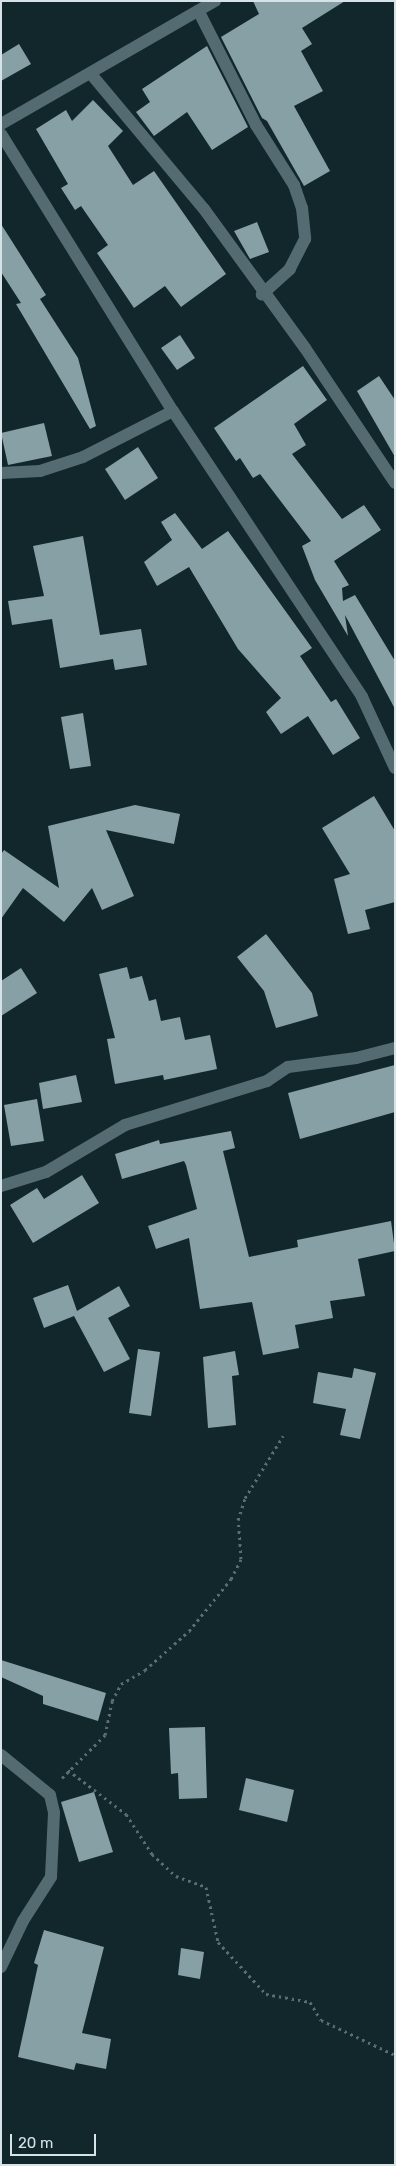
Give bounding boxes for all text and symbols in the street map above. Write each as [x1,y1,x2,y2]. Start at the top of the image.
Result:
scale bar [12,2124,99,2156]
text: 20 m [18,2134,53,2152]

